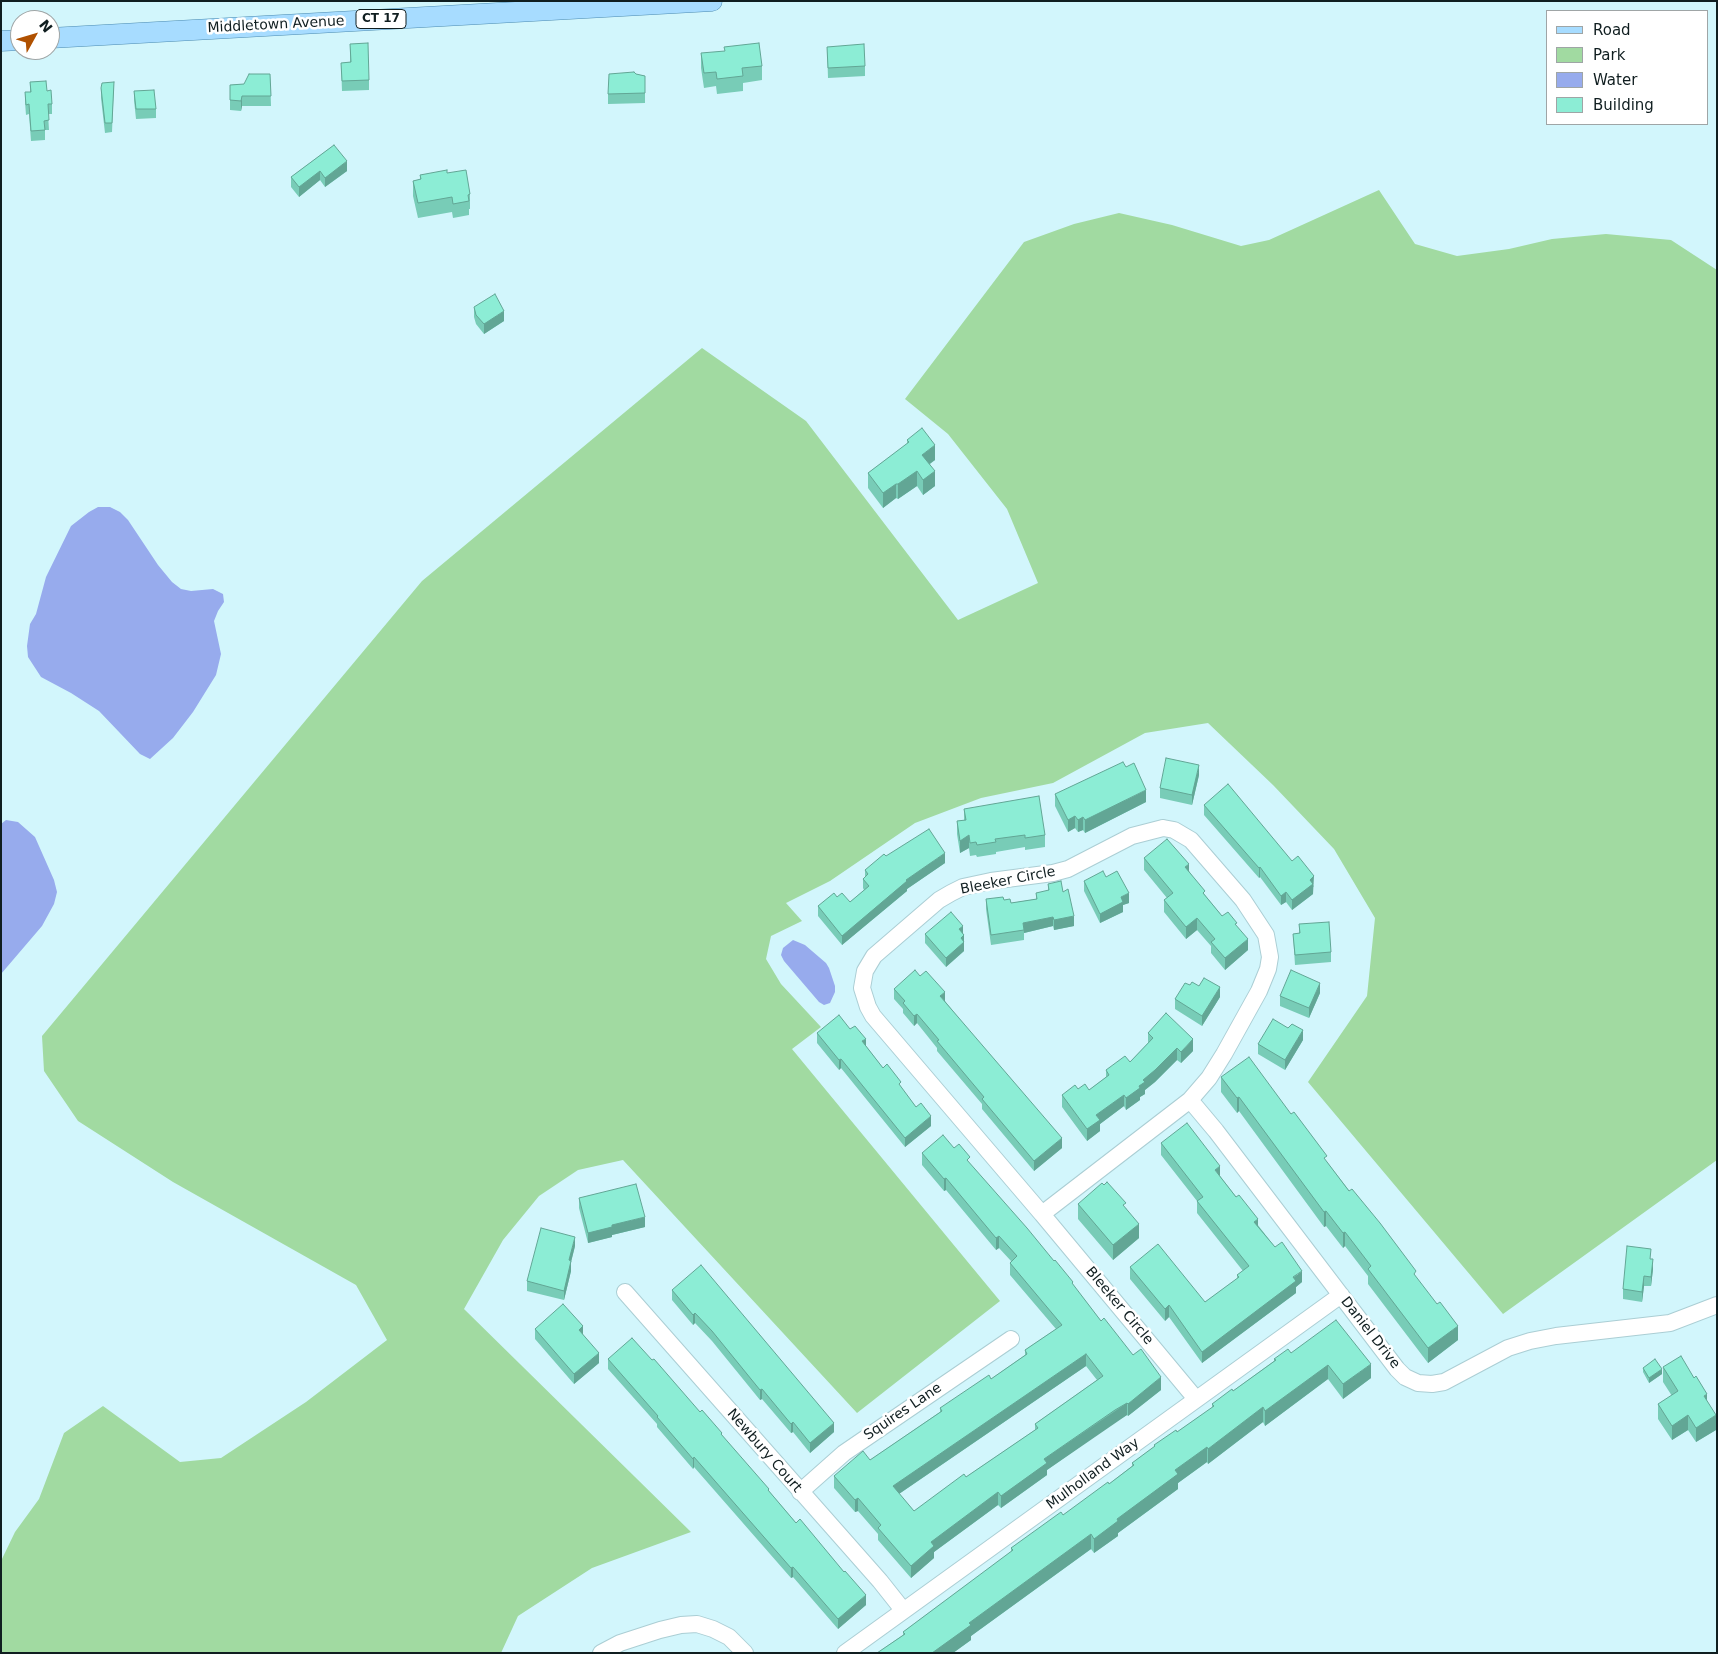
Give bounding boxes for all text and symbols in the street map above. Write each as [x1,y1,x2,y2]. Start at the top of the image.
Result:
north arrow [10,10,60,60]
road number: CT 17 [356,10,406,28]
legend [1546,10,1708,125]
street label: Middletown Avenue [207,13,345,37]
text: N [36,17,56,36]
text: Road [1593,21,1631,39]
text: Park [1593,46,1625,64]
text: Water [1593,71,1637,89]
text: Building [1593,96,1654,114]
street label: Bleeker Circle [959,864,1057,898]
street label: Bleeker Circle [1082,1264,1156,1348]
street label: Daniel Drive [1337,1294,1403,1372]
street label: Squires Lane [861,1380,945,1444]
street label: Newbury Court [723,1406,805,1496]
street label: Mulholland Way [1043,1435,1143,1513]

